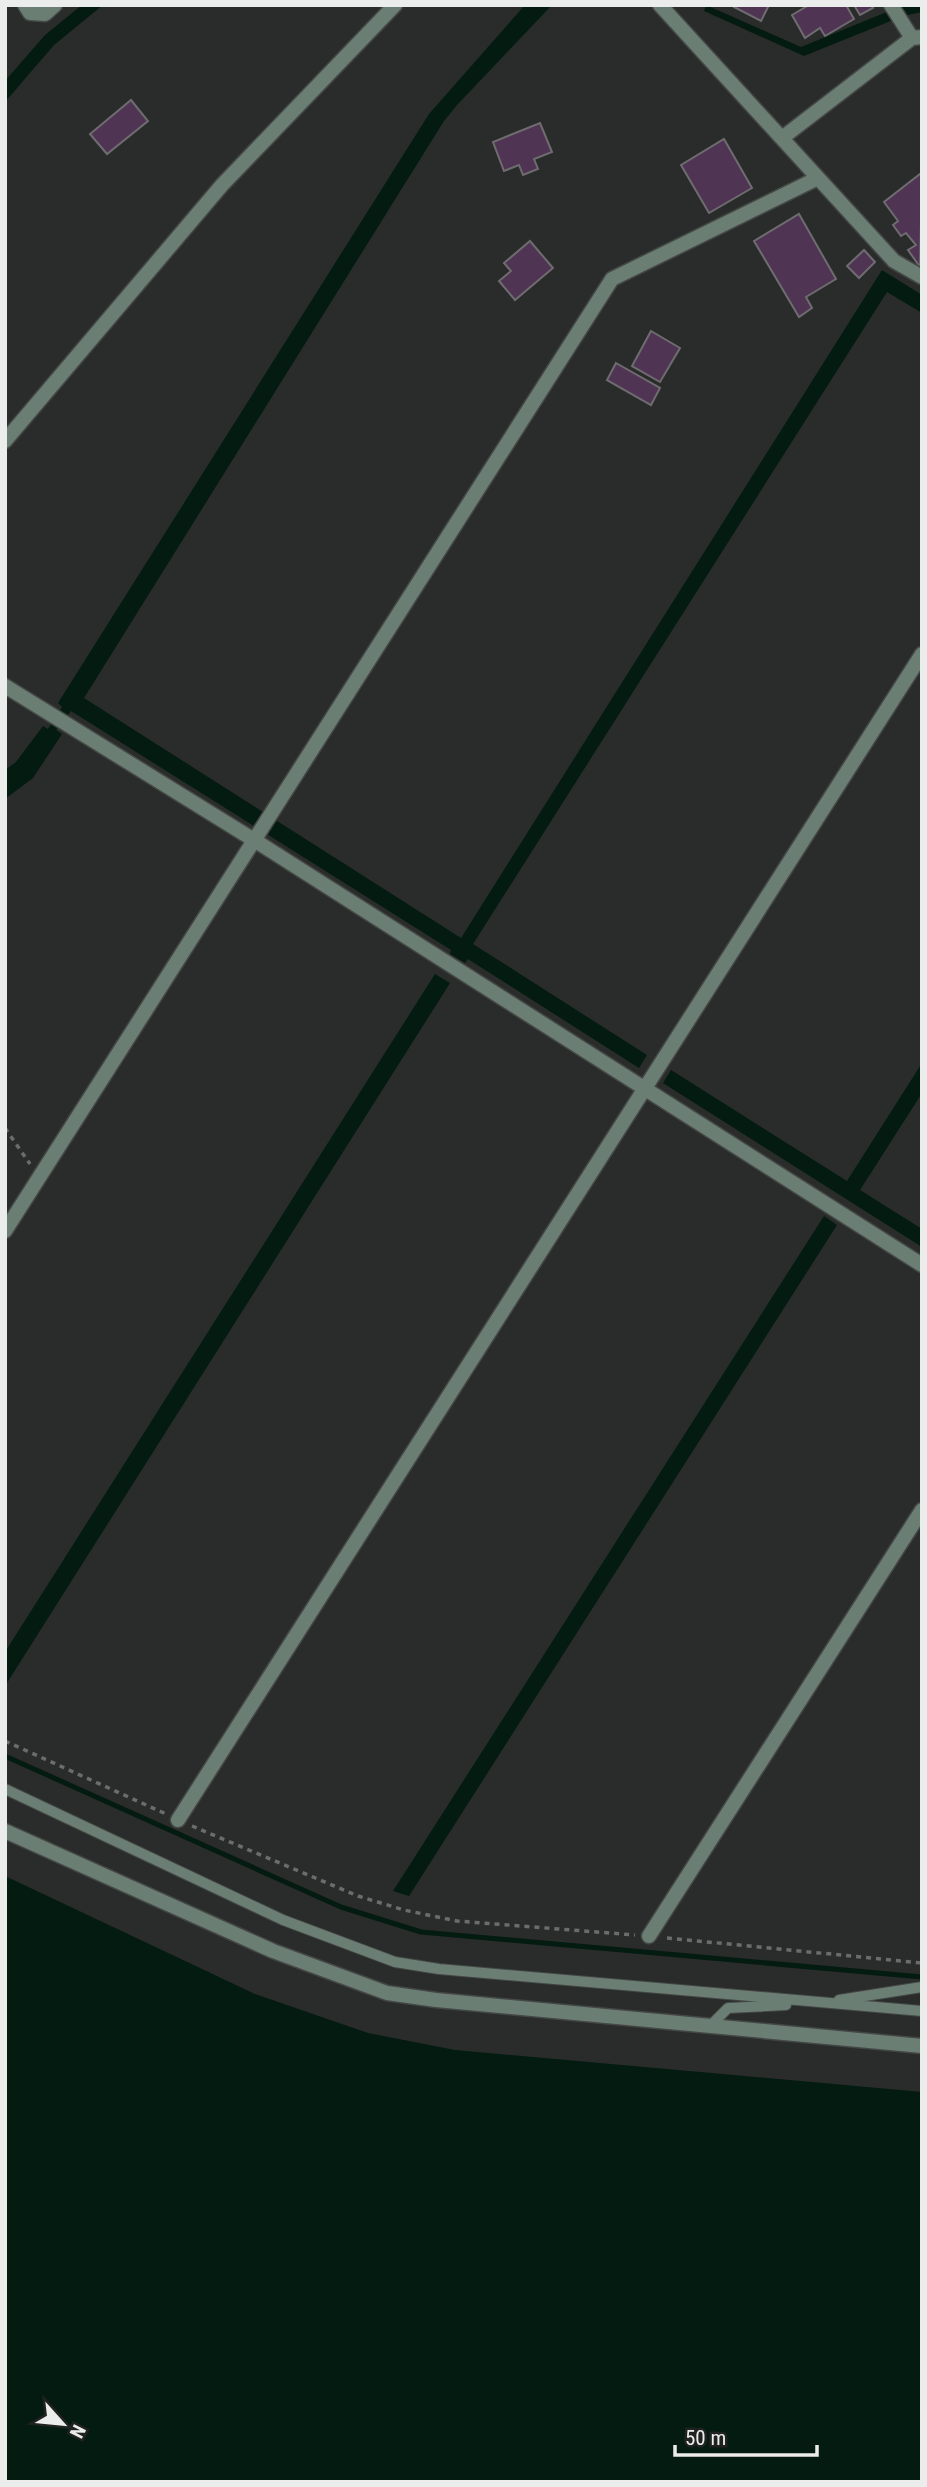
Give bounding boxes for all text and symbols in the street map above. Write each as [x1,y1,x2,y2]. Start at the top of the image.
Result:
north arrow [28,2389,98,2459]
scale bar [675,2414,817,2458]
text: N [65,2421,91,2442]
text: 50 m [685,2426,726,2450]

